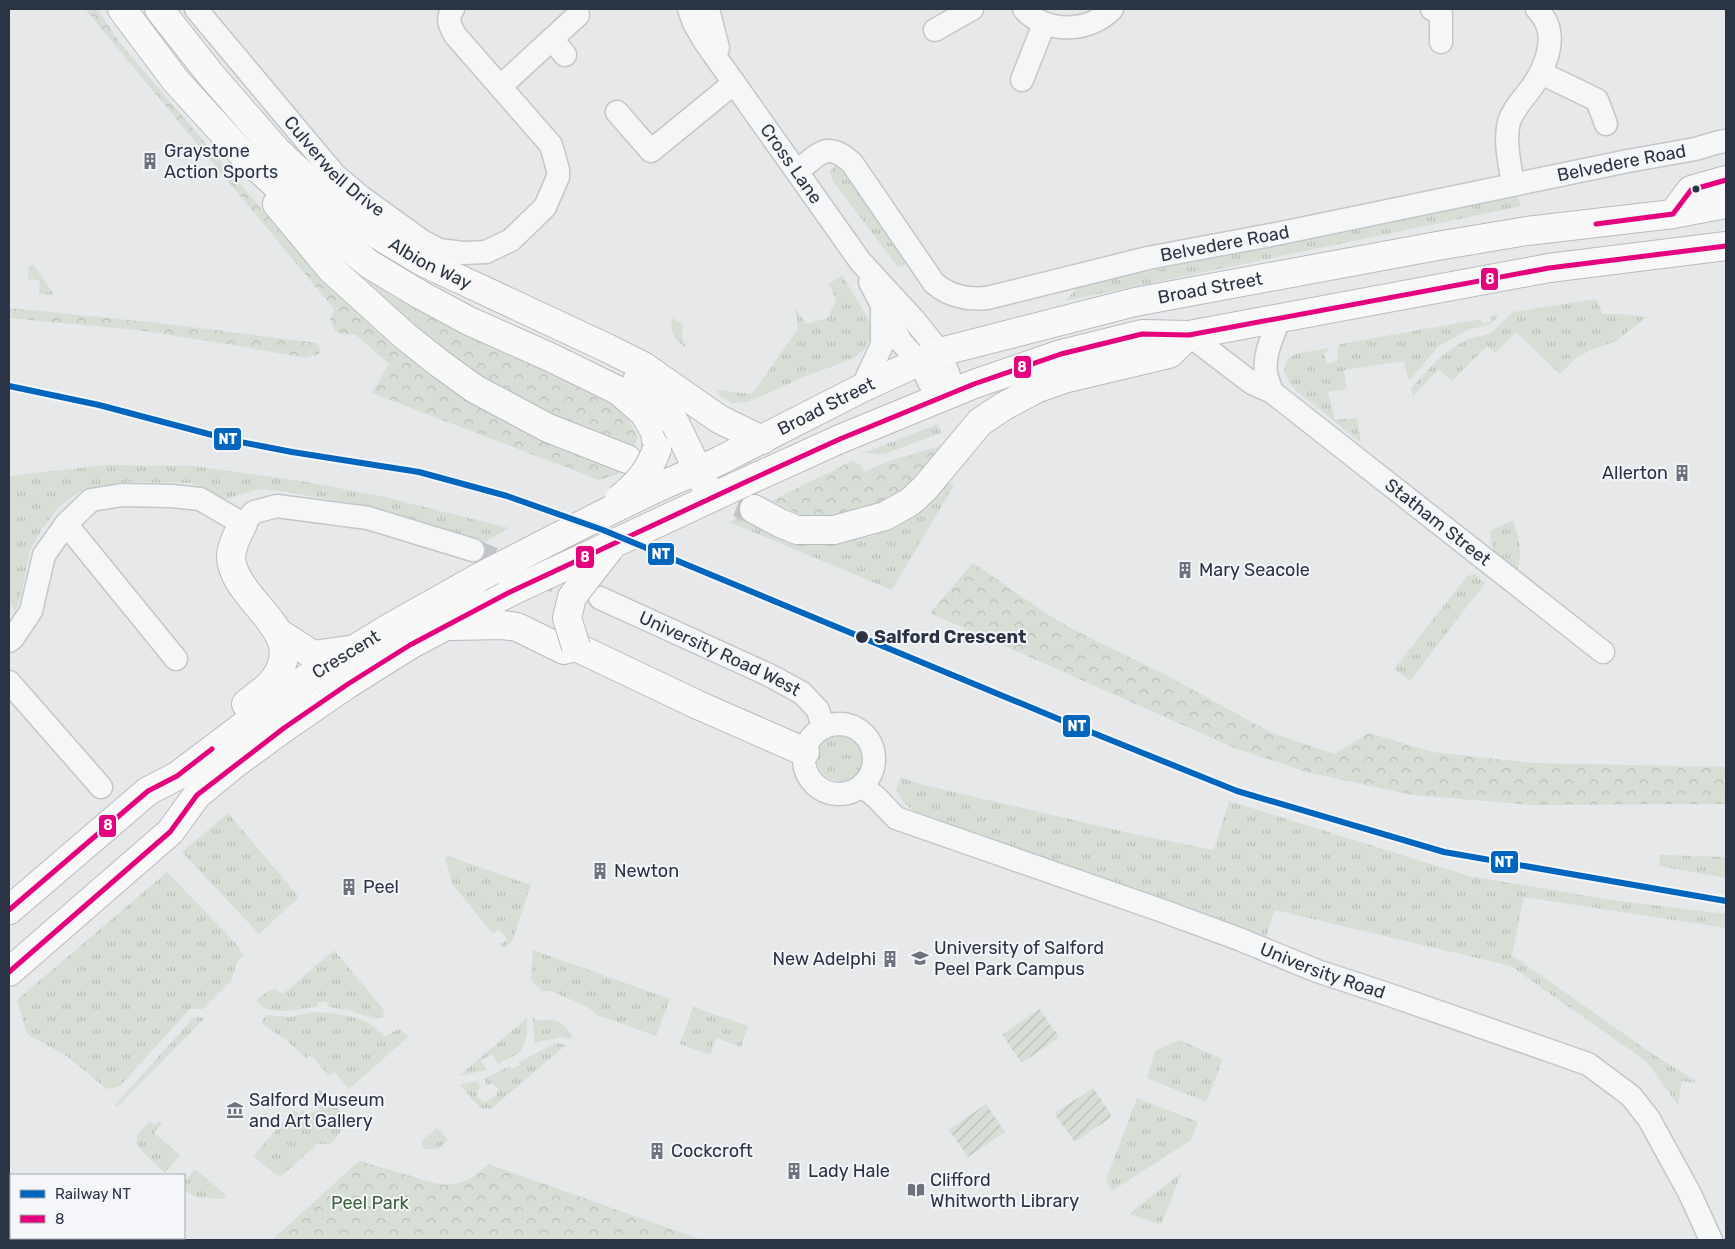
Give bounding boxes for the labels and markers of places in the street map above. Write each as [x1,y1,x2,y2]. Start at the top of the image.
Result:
place label: Graystone Action Sports [164,140,278,183]
building icon: Graystone Action Sports [140,151,160,171]
unlabelled marker [1691,184,1701,194]
place label: Allerton [1602,462,1668,484]
building icon: Allerton [1672,463,1692,483]
place label: Mary Seacole [1199,559,1310,581]
building icon: Mary Seacole [1175,560,1195,580]
place label: Salford Crescent [874,626,1026,648]
marker: Salford Crescent [854,629,870,645]
place label: Newton [614,860,679,882]
building icon: Newton [590,861,610,881]
place label: Peel [363,876,399,898]
building icon: Peel [339,877,359,897]
place label: University of Salford Peel Park Campus [934,937,1104,980]
place label: New Adelphi [773,948,876,970]
school or university icon: University of Salford Peel Park Campus [910,948,930,968]
building icon: New Adelphi [880,949,900,969]
place label: Salford Museum and Art Gallery [249,1089,385,1132]
museum icon: Salford Museum and Art Gallery [225,1100,245,1120]
place label: Cockcroft [671,1140,753,1162]
building icon: Cockcroft [647,1141,667,1161]
place label: Lady Hale [808,1160,890,1182]
building icon: Lady Hale [784,1161,804,1181]
place label: Clifford Whitworth Library [930,1169,1079,1212]
library icon: Clifford Whitworth Library [906,1180,926,1200]

